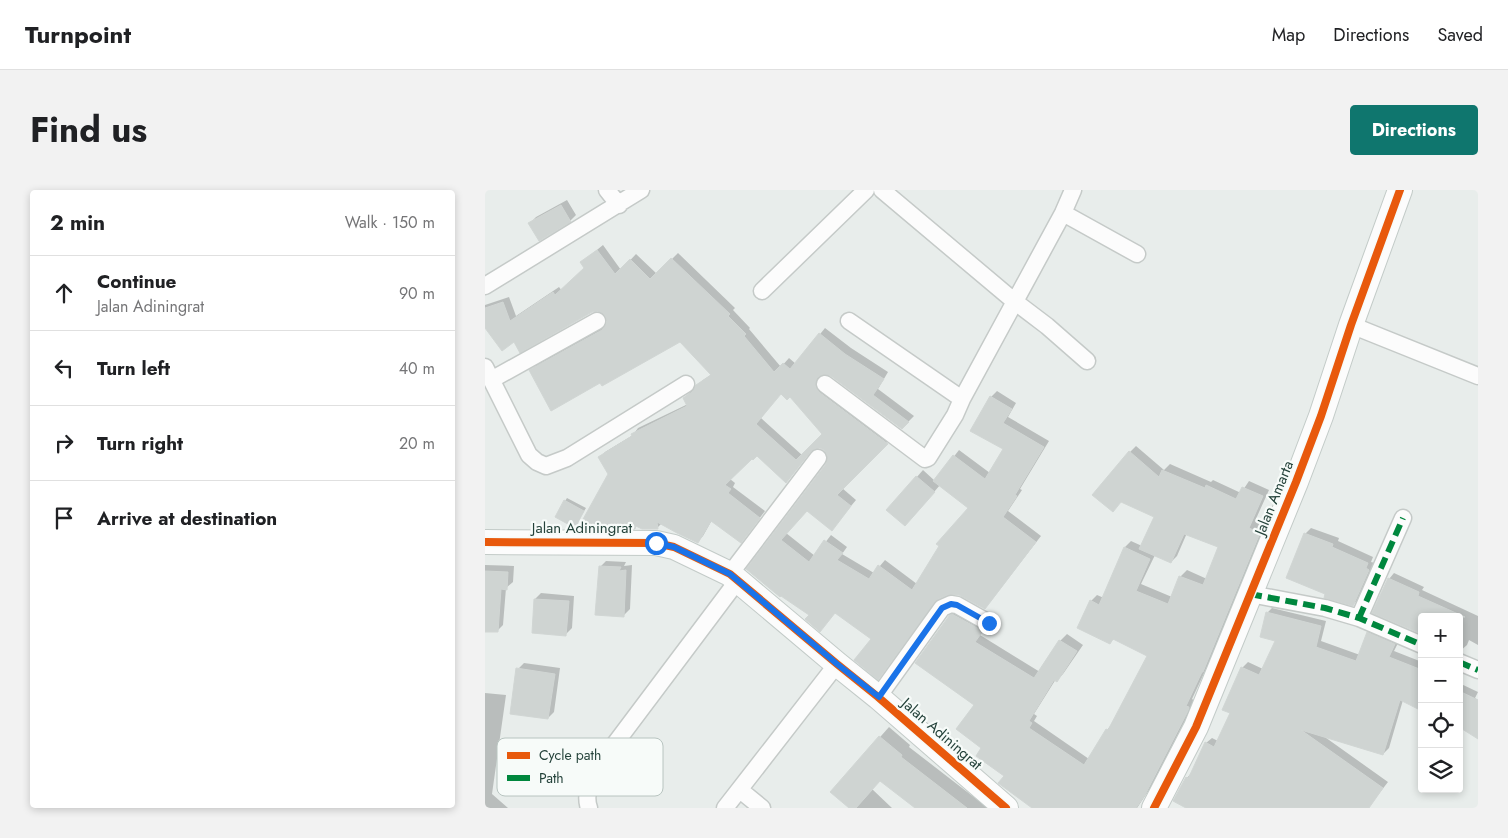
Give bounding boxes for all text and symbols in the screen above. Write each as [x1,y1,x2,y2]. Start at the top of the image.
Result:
text: Turnpoint [25,17,131,52]
text: Map [1272,22,1305,48]
text: Directions [1333,22,1409,48]
text: Saved [1437,22,1483,48]
text: Find us [30,105,147,155]
button: Directions [1350,105,1478,155]
text: 2 min [50,208,105,238]
text: Walk · 150 m [345,211,435,234]
text: Continue [97,268,176,295]
icon: ahead [50,279,78,307]
text: 90 m [399,282,435,305]
text: Jalan Adiningrat [97,295,204,318]
icon: left [50,354,78,382]
text: Turn left [97,355,170,382]
text: 40 m [399,357,435,380]
icon: right [50,429,78,457]
text: Turn right [97,430,183,457]
text: 20 m [399,432,435,455]
street label: Jalan Amarta [1248,457,1299,540]
icon: arrive [50,504,78,532]
text: Arrive at destination [97,505,277,532]
street label: Jalan Adiningrat [530,517,633,539]
route start [645,532,668,555]
route end [978,612,1001,635]
map controls [1418,613,1463,793]
button: + [1418,613,1463,658]
button: − [1418,658,1463,703]
street label: Jalan Adiningrat [895,691,987,775]
button: locate [1418,703,1463,748]
legend [497,738,663,796]
text: Cycle path [539,745,601,765]
button: layers [1418,748,1463,793]
text: Path [539,768,564,788]

